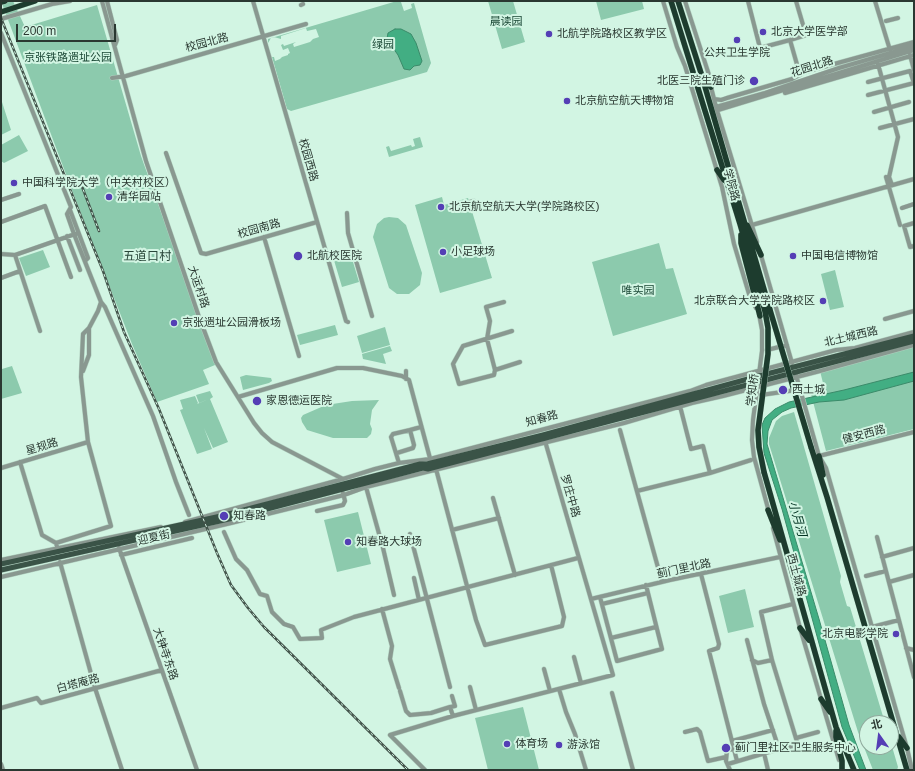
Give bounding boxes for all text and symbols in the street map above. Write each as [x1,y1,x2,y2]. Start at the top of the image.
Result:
park label: 晨读园 [490,15,522,29]
scale bar [18,16,118,42]
text: 200 m [23,24,56,38]
place label: 北京大学医学部 [771,25,848,39]
place label: 北航学院路校区教学区 [557,27,667,41]
marker: 北京大学医学部 [758,27,768,37]
marker: 北航学院路校区教学区 [544,29,554,39]
street label: 校园北路 [184,31,230,55]
marker: 公共卫生学院 [732,35,742,45]
park label: 绿园 [372,38,394,52]
place label: 公共卫生学院 [704,46,770,60]
park label: 京张铁路遗址公园 [24,51,112,65]
street label: 花园北路 [789,54,835,80]
place label: 北医三院生殖门诊 [657,74,745,88]
marker: 北医三院生殖门诊 [748,75,760,87]
place label: 北京航空航天博物馆 [575,94,674,108]
marker: 北京航空航天博物馆 [562,96,572,106]
street label: 校园西路 [296,137,320,183]
street label: 学院路 [720,167,742,203]
place label: 中国科学院大学（中关村校区） [22,176,176,190]
marker: 中国科学院大学（中关村校区） [9,178,19,188]
place label: 清华园站 [117,190,161,204]
marker: 清华园站 [104,192,114,202]
place label: 北京航空航天大学(学院路校区) [449,200,599,214]
marker: 北京航空航天大学(学院路校区) [436,202,446,212]
street label: 校园南路 [236,217,282,241]
place label: 小足球场 [451,245,495,259]
marker: 小足球场 [438,247,448,257]
place label: 北航校医院 [307,249,362,263]
place label: 中国电信博物馆 [801,249,878,263]
district label: 五道口村 [123,250,171,264]
marker: 北航校医院 [292,250,304,262]
marker: 中国电信博物馆 [788,251,798,261]
street label: 大运村路 [185,264,211,310]
park label: 唯实园 [622,284,654,298]
place label: 北京联合大学学院路校区 [694,294,815,308]
marker: 北京联合大学学院路校区 [818,296,828,306]
place label: 京张遗址公园滑板场 [182,316,281,330]
marker: 京张遗址公园滑板场 [169,318,179,328]
street label: 北土城西路 [823,324,879,350]
street label: 学知桥 [744,373,762,407]
place label: 西土城 [792,383,825,397]
marker: 西土城 [777,384,789,396]
place label: 家恩德运医院 [266,394,332,408]
marker: 家恩德运医院 [251,395,263,407]
street label: 知春路 [524,408,560,430]
street label: 健安西路 [841,423,887,447]
street label: 星规路 [24,436,60,458]
street label: 罗庄中路 [558,473,582,519]
water label: 小月河 [785,500,809,538]
place label: 知春路 [233,509,266,523]
marker: 知春路 [218,510,230,522]
street label: 迎夏街 [136,528,172,548]
place label: 知春路大球场 [356,535,422,549]
marker: 知春路大球场 [343,537,353,547]
street label: 西土城路 [784,552,808,598]
street label: 蓟门里北路 [656,557,712,581]
street label: 大钟寺东路 [150,626,180,682]
place label: 北京电影学院 [822,627,888,641]
marker: 北京电影学院 [891,629,901,639]
street label: 白塔庵路 [55,672,101,696]
north arrow [859,715,899,755]
text: 北 [870,717,883,731]
place label: 体育场 [515,737,548,751]
place label: 游泳馆 [567,738,600,752]
marker: 体育场 [502,739,512,749]
marker: 游泳馆 [554,740,564,750]
place label: 蓟门里社区卫生服务中心 [735,741,856,755]
marker: 蓟门里社区卫生服务中心 [720,742,732,754]

